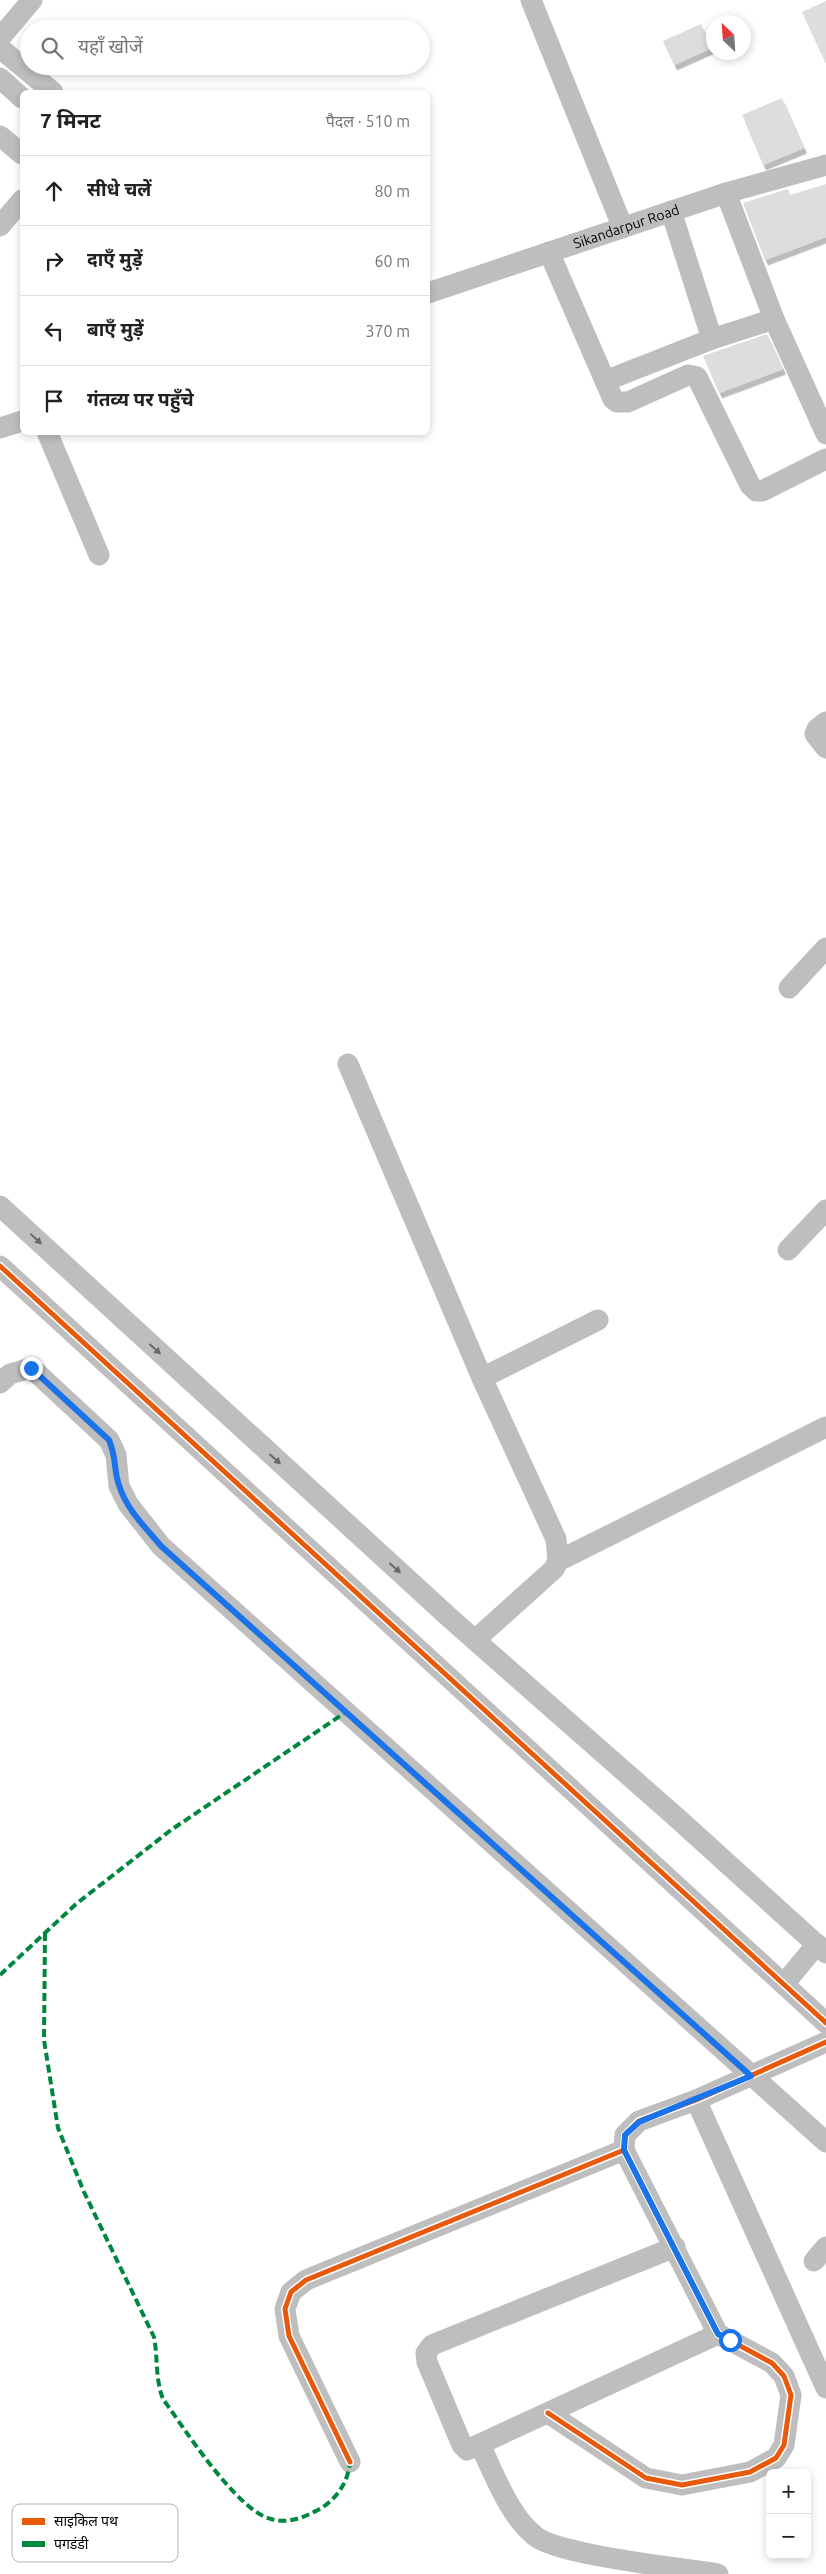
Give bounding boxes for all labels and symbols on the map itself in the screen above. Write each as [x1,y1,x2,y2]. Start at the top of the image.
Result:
north arrow [706,15,751,60]
street label: Sikandarpur Road [571,201,681,252]
one-way arrow [29,1233,41,1245]
one-way arrow [148,1343,160,1355]
route end [20,1357,43,1380]
one-way arrow [269,1453,282,1464]
one-way arrow [389,1562,401,1574]
route start [719,2329,742,2352]
legend [12,2504,178,2562]
text: साइकिल पथ [54,2513,119,2529]
text: पगडंडी [54,2536,89,2552]

